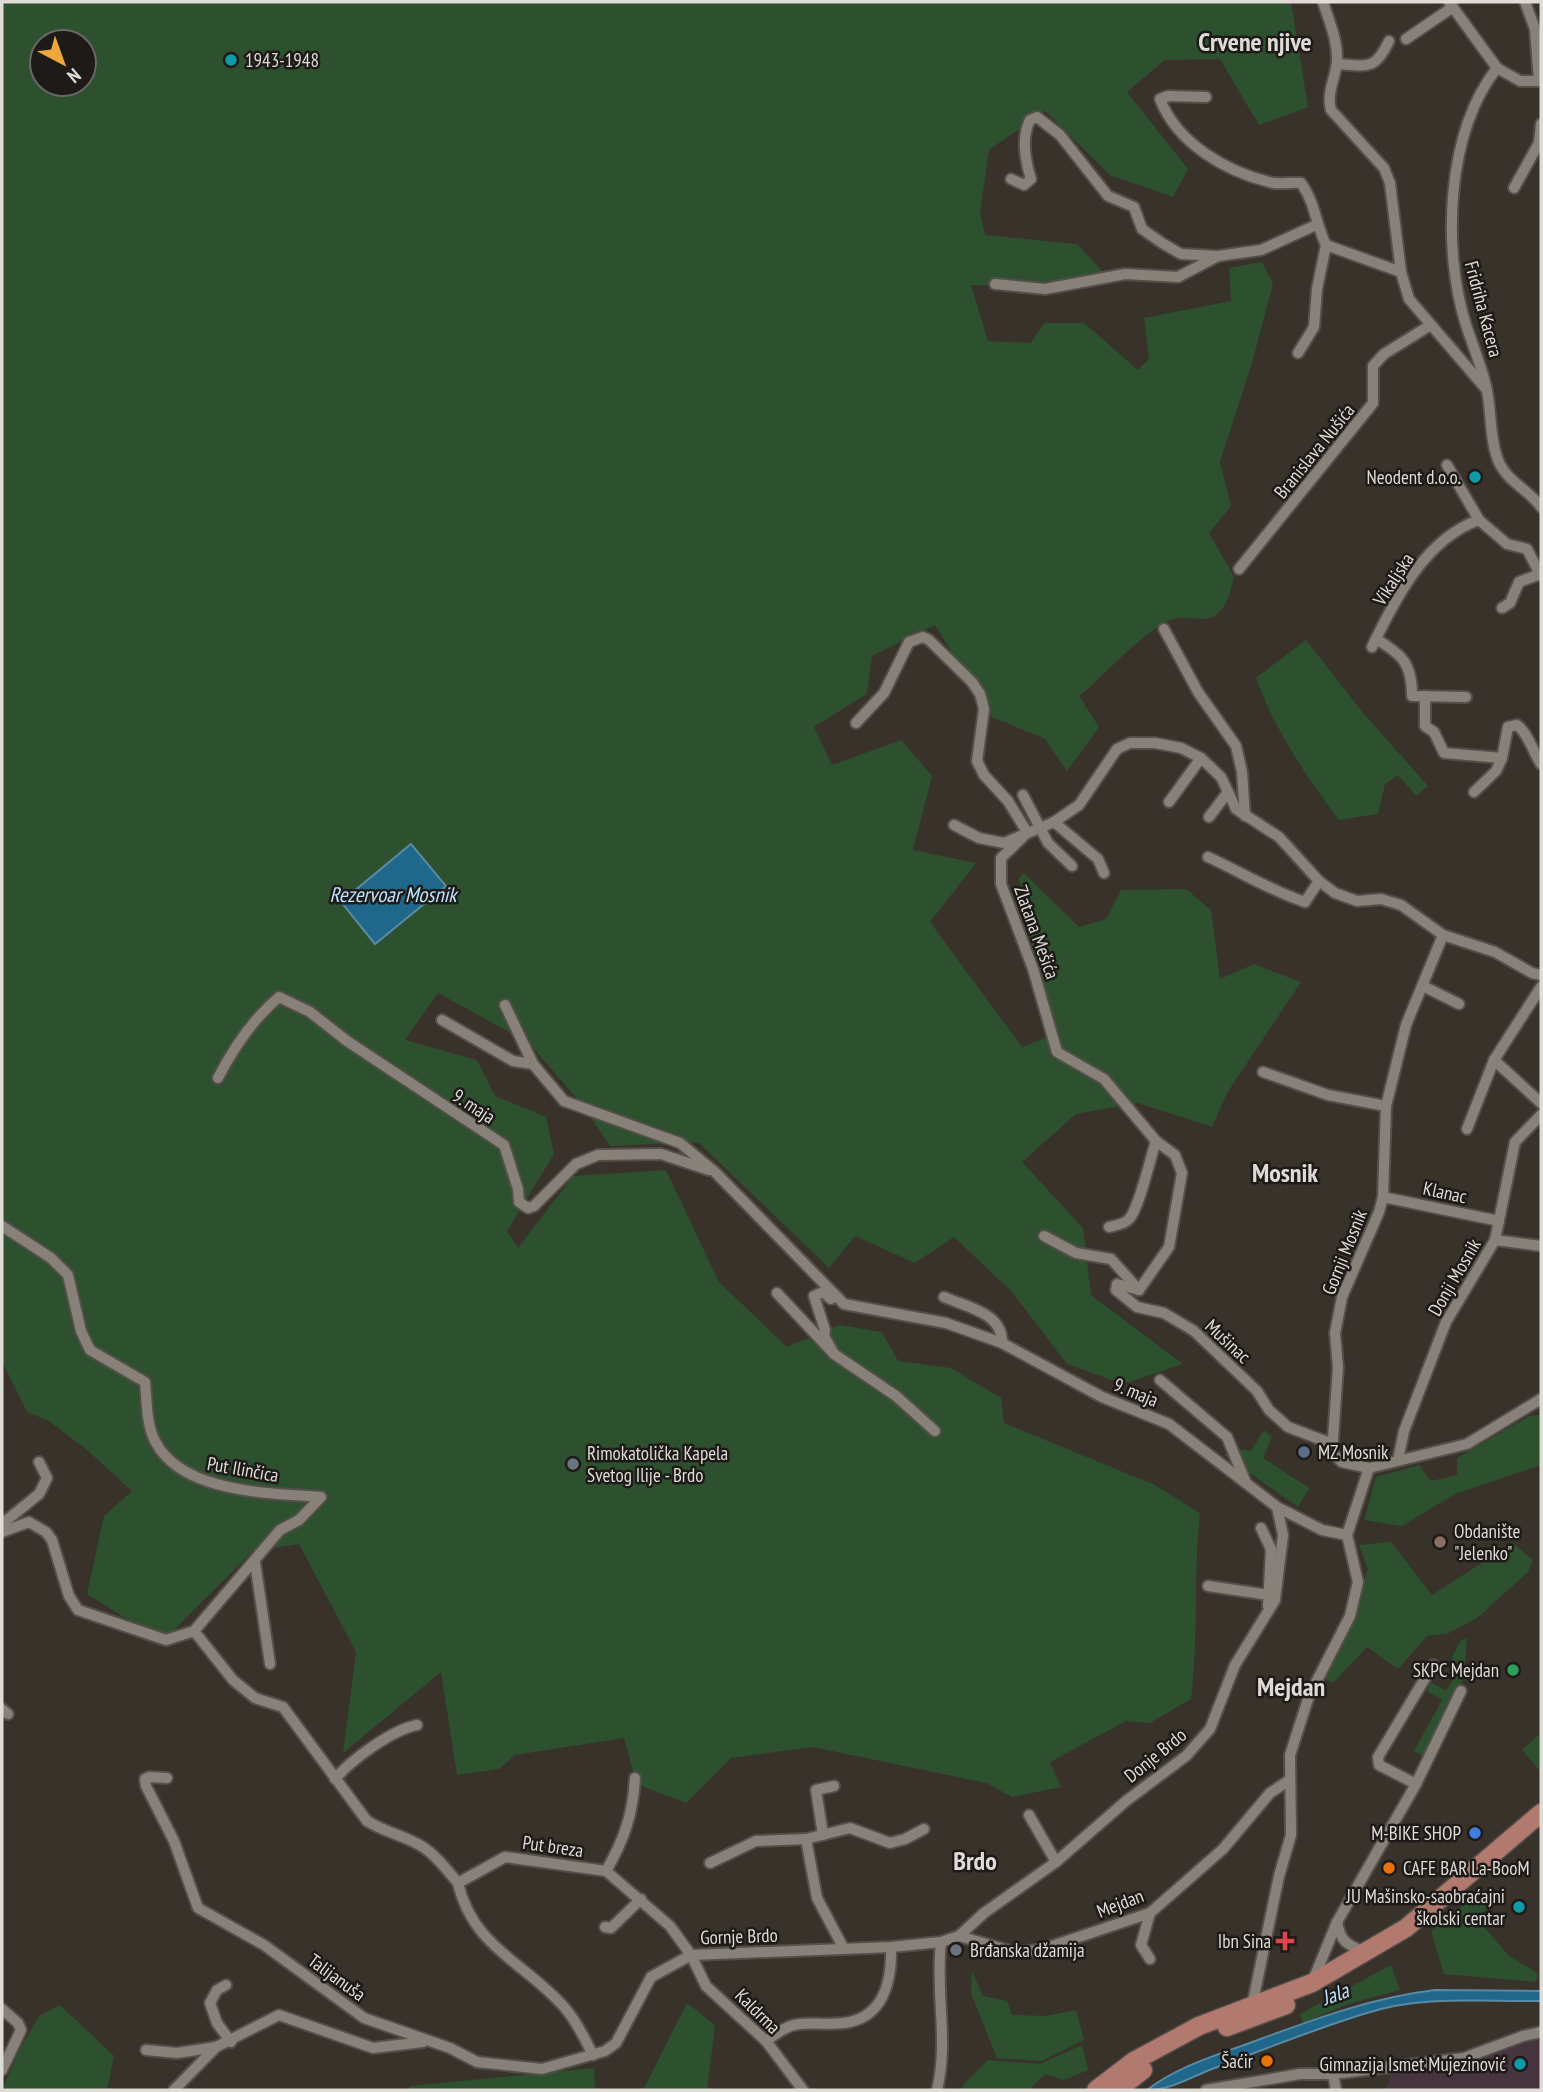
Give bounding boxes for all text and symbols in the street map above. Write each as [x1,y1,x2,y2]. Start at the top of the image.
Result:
district label: Crvene njive [1198,25,1312,58]
north arrow [28,28,98,98]
place label: 1943-1948 [245,48,319,72]
marker: 1943-1948 [223,52,239,68]
text: N [62,63,86,88]
street label: Fridriha Kacera [1460,258,1508,360]
street label: Branislava Nušića [1268,399,1360,503]
place label: Neodent d.o.o. [1367,465,1461,489]
marker: Neodent d.o.o. [1467,469,1483,485]
street label: Vikaljska [1367,548,1419,611]
water label: Rezervoar Mosnik [330,881,459,908]
street label: Zlatana Mešića [1009,882,1065,982]
street label: 9. maja [448,1083,500,1129]
district label: Mosnik [1252,1156,1318,1189]
street label: Klanac [1421,1176,1469,1208]
street label: Gornji Mosnik [1316,1205,1372,1298]
street label: Donji Mosnik [1422,1234,1486,1320]
street label: Mušinac [1200,1314,1256,1368]
street label: 9. maja [1110,1372,1162,1412]
place label: MZ Mosnik [1318,1440,1389,1464]
place label: Rimokatolička Kapela Svetog Ilije - Brdo [587,1441,728,1487]
marker: MZ Mosnik [1296,1444,1312,1460]
street label: Put Ilinčica [205,1451,281,1487]
marker: Rimokatolička Kapela Svetog Ilije - Brdo [565,1456,581,1472]
place label: Obdanište "Jelenko" [1454,1519,1520,1565]
marker: Obdanište "Jelenko" [1432,1534,1448,1550]
place label: SKPC Mejdan [1413,1658,1499,1682]
marker: SKPC Mejdan [1505,1662,1521,1678]
district label: Mejdan [1257,1670,1325,1703]
street label: Donje Brdo [1119,1723,1191,1787]
place label: M-BIKE SHOP [1371,1821,1461,1845]
marker: M-BIKE SHOP [1467,1825,1483,1841]
street label: Put breza [521,1830,585,1862]
district label: Brdo [953,1844,997,1877]
place label: CAFE BAR La-BooM [1403,1856,1530,1880]
marker: CAFE BAR La-BooM [1381,1860,1397,1876]
street label: Mejdan [1093,1883,1147,1923]
place label: JU Mašinsko-saobraćajni školski centar [1345,1884,1506,1930]
marker: JU Mašinsko-saobraćajni školski centar [1511,1899,1527,1915]
street label: Gornje Brdo [700,1923,778,1949]
place label: Ibn Sina [1218,1929,1271,1953]
marker: Ibn Sina [1277,1933,1293,1949]
place label: Brđanska džamija [970,1938,1085,1962]
marker: Brđanska džamija [948,1942,964,1958]
street label: Talijanuša [304,1948,370,2006]
water label: Jala [1317,1976,1354,2012]
street label: Kaldrma [730,1983,786,2039]
place label: Šaćir [1221,2049,1254,2073]
place label: Gimnazija Ismet Mujezinović [1320,2052,1506,2076]
marker: Šaćir [1259,2053,1275,2069]
marker: Gimnazija Ismet Mujezinović [1512,2056,1528,2072]

